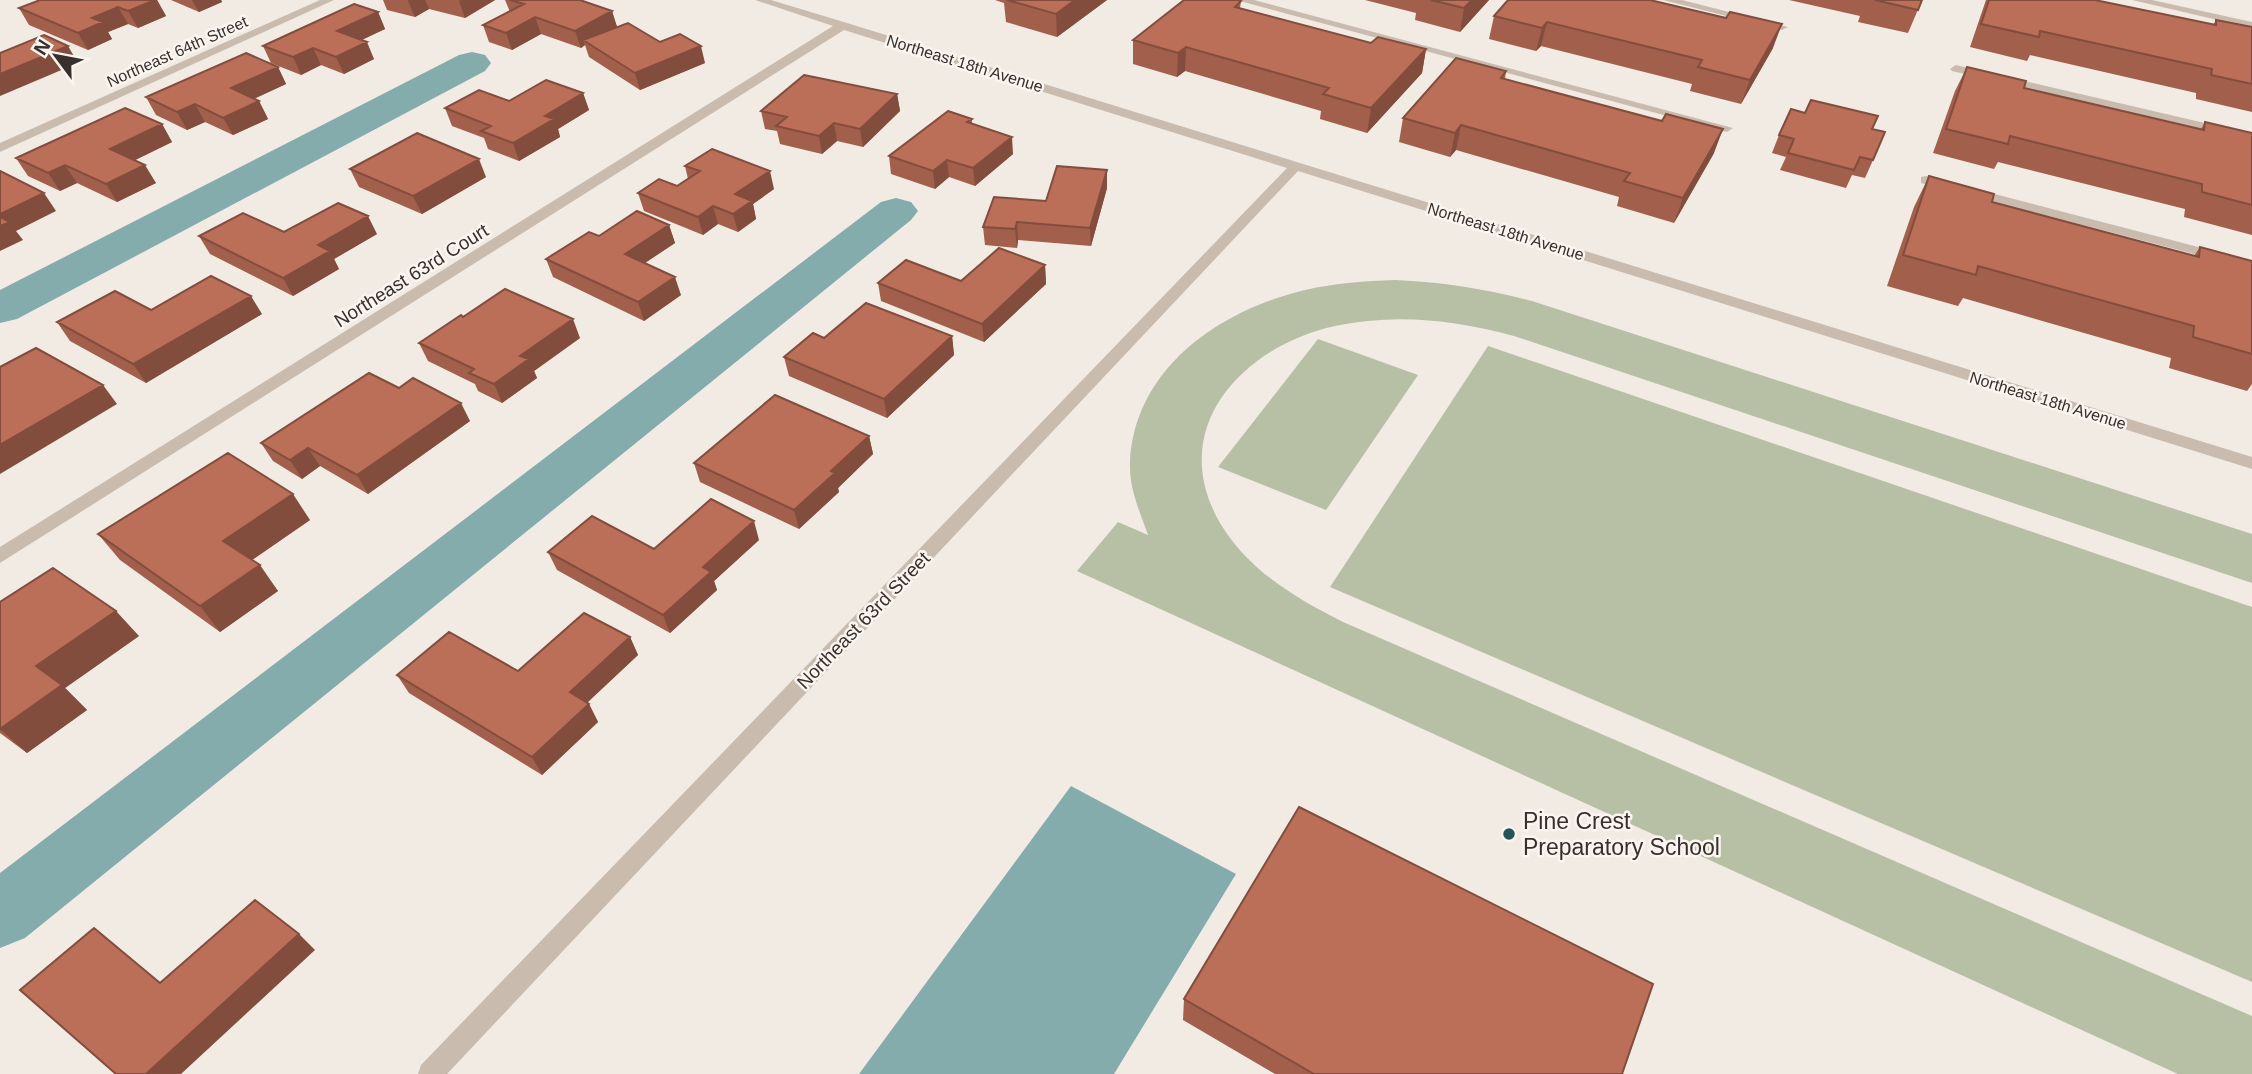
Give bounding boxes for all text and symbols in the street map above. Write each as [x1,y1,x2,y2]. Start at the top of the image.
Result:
street label: Northeast 64th Street [104,13,251,90]
north arrow [21,21,91,91]
street label: Northeast 18th Avenue [885,32,1045,95]
text: N [29,36,55,59]
street label: Northeast 18th Avenue [1426,200,1586,263]
street label: Northeast 63rd Court [330,219,493,331]
street label: Northeast 18th Avenue [1968,369,2128,432]
street label: Northeast 63rd Street [793,547,935,693]
place label: Pine Crest Preparatory School [1523,808,1720,860]
marker: Pine Crest Preparatory School [1501,826,1517,842]

